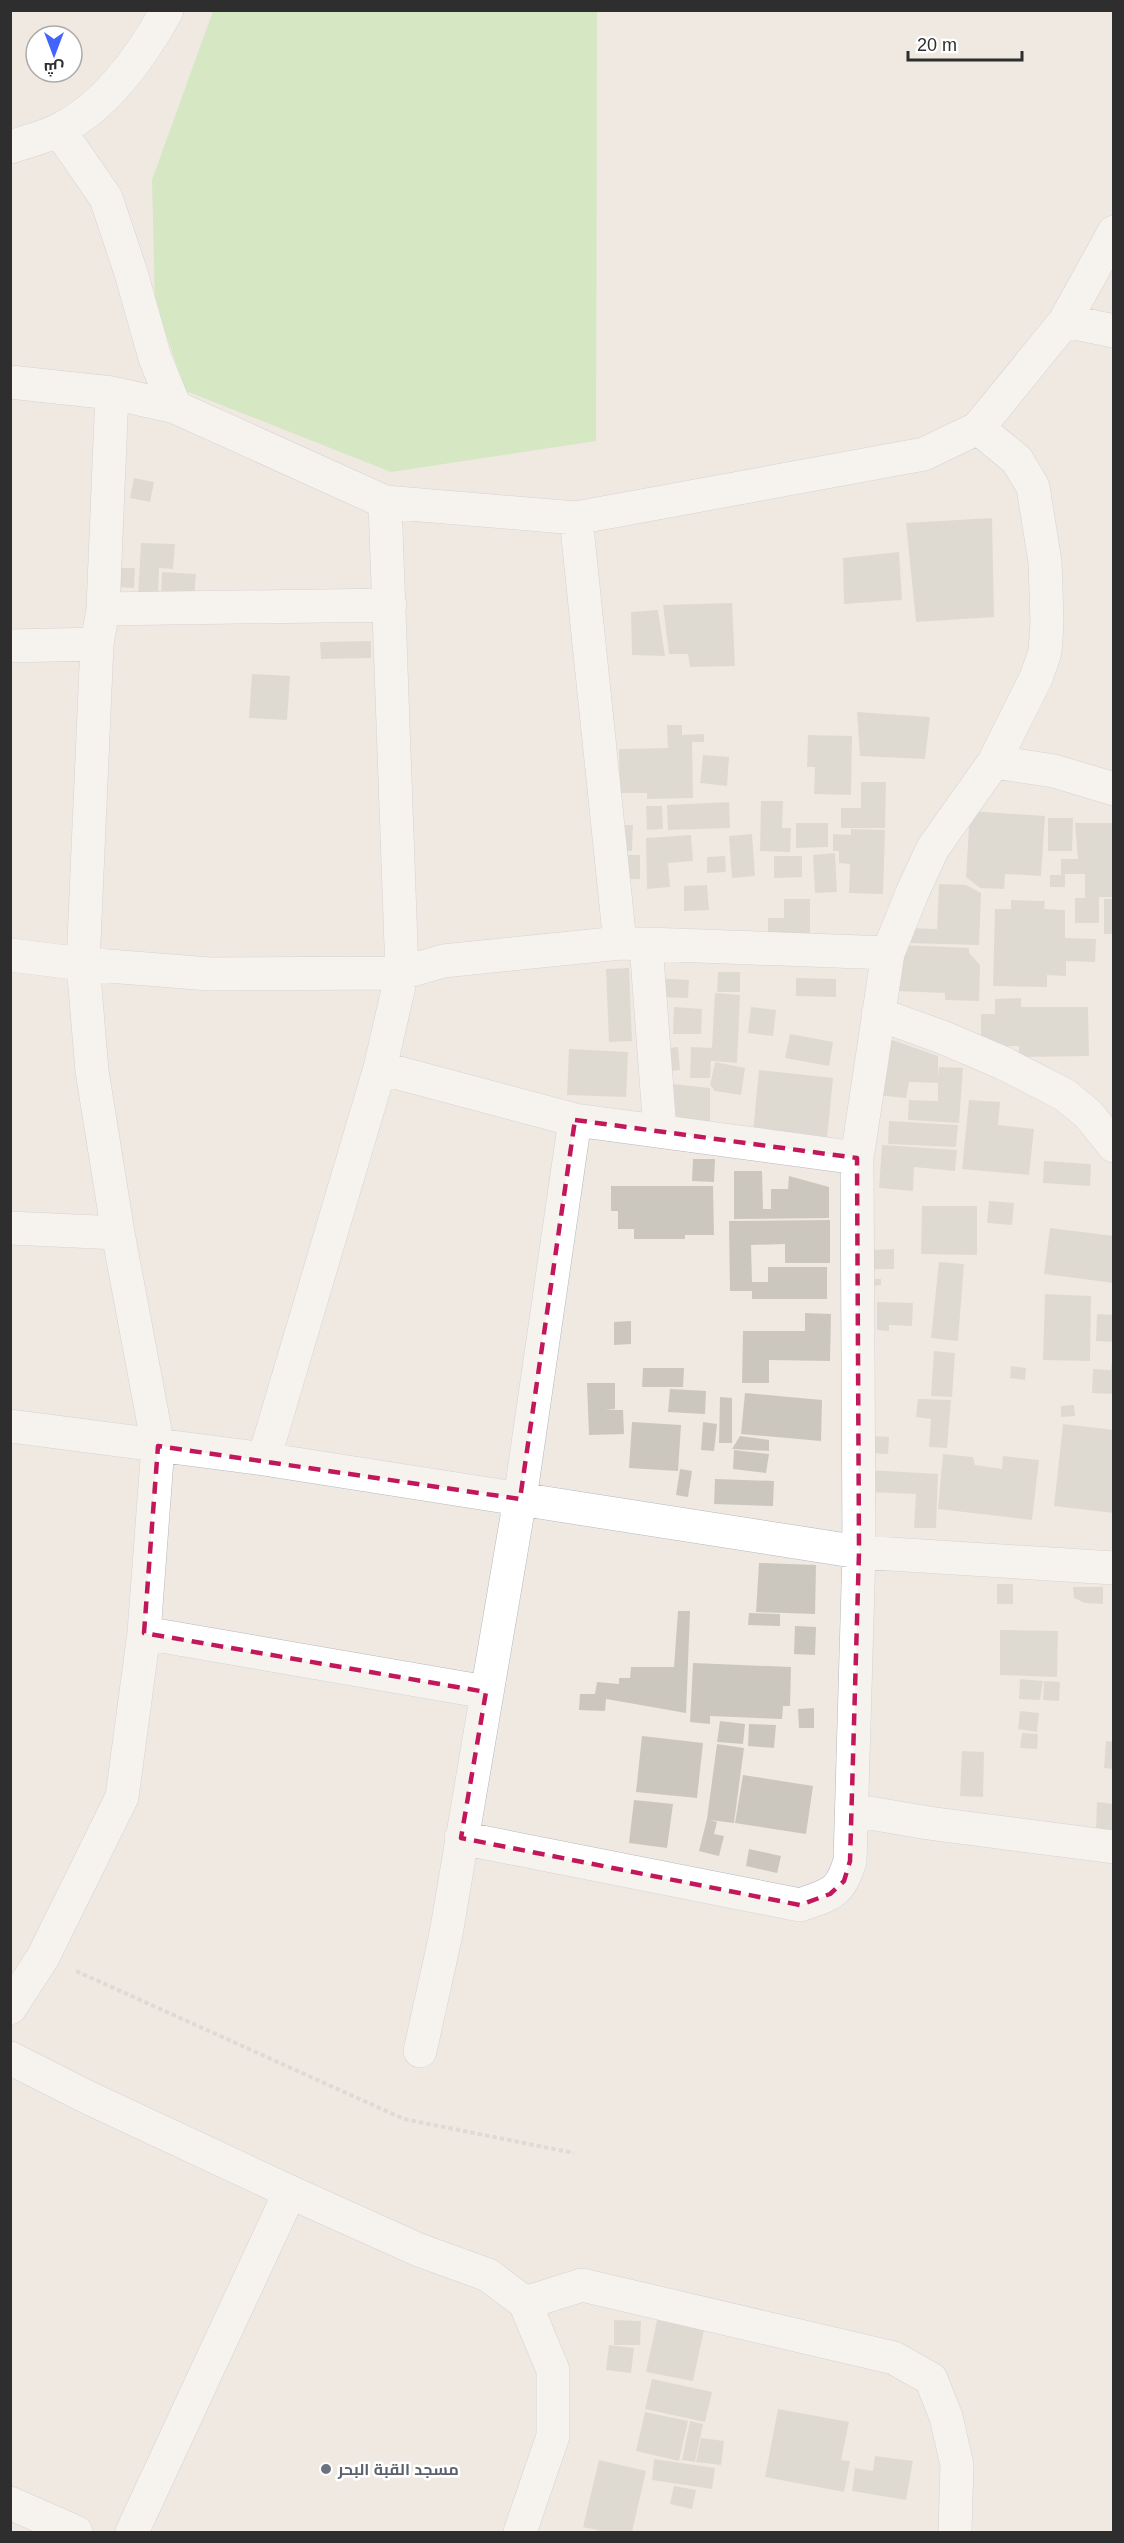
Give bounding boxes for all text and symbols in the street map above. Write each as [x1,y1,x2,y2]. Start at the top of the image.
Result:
north arrow [24,24,84,84]
scale bar [908,24,1022,62]
text: 20 m [917,35,957,55]
text: ش [44,59,64,77]
place label: مسجد القبة البحر [337,2461,459,2479]
marker: مسجد القبة البحر [319,2462,333,2476]

